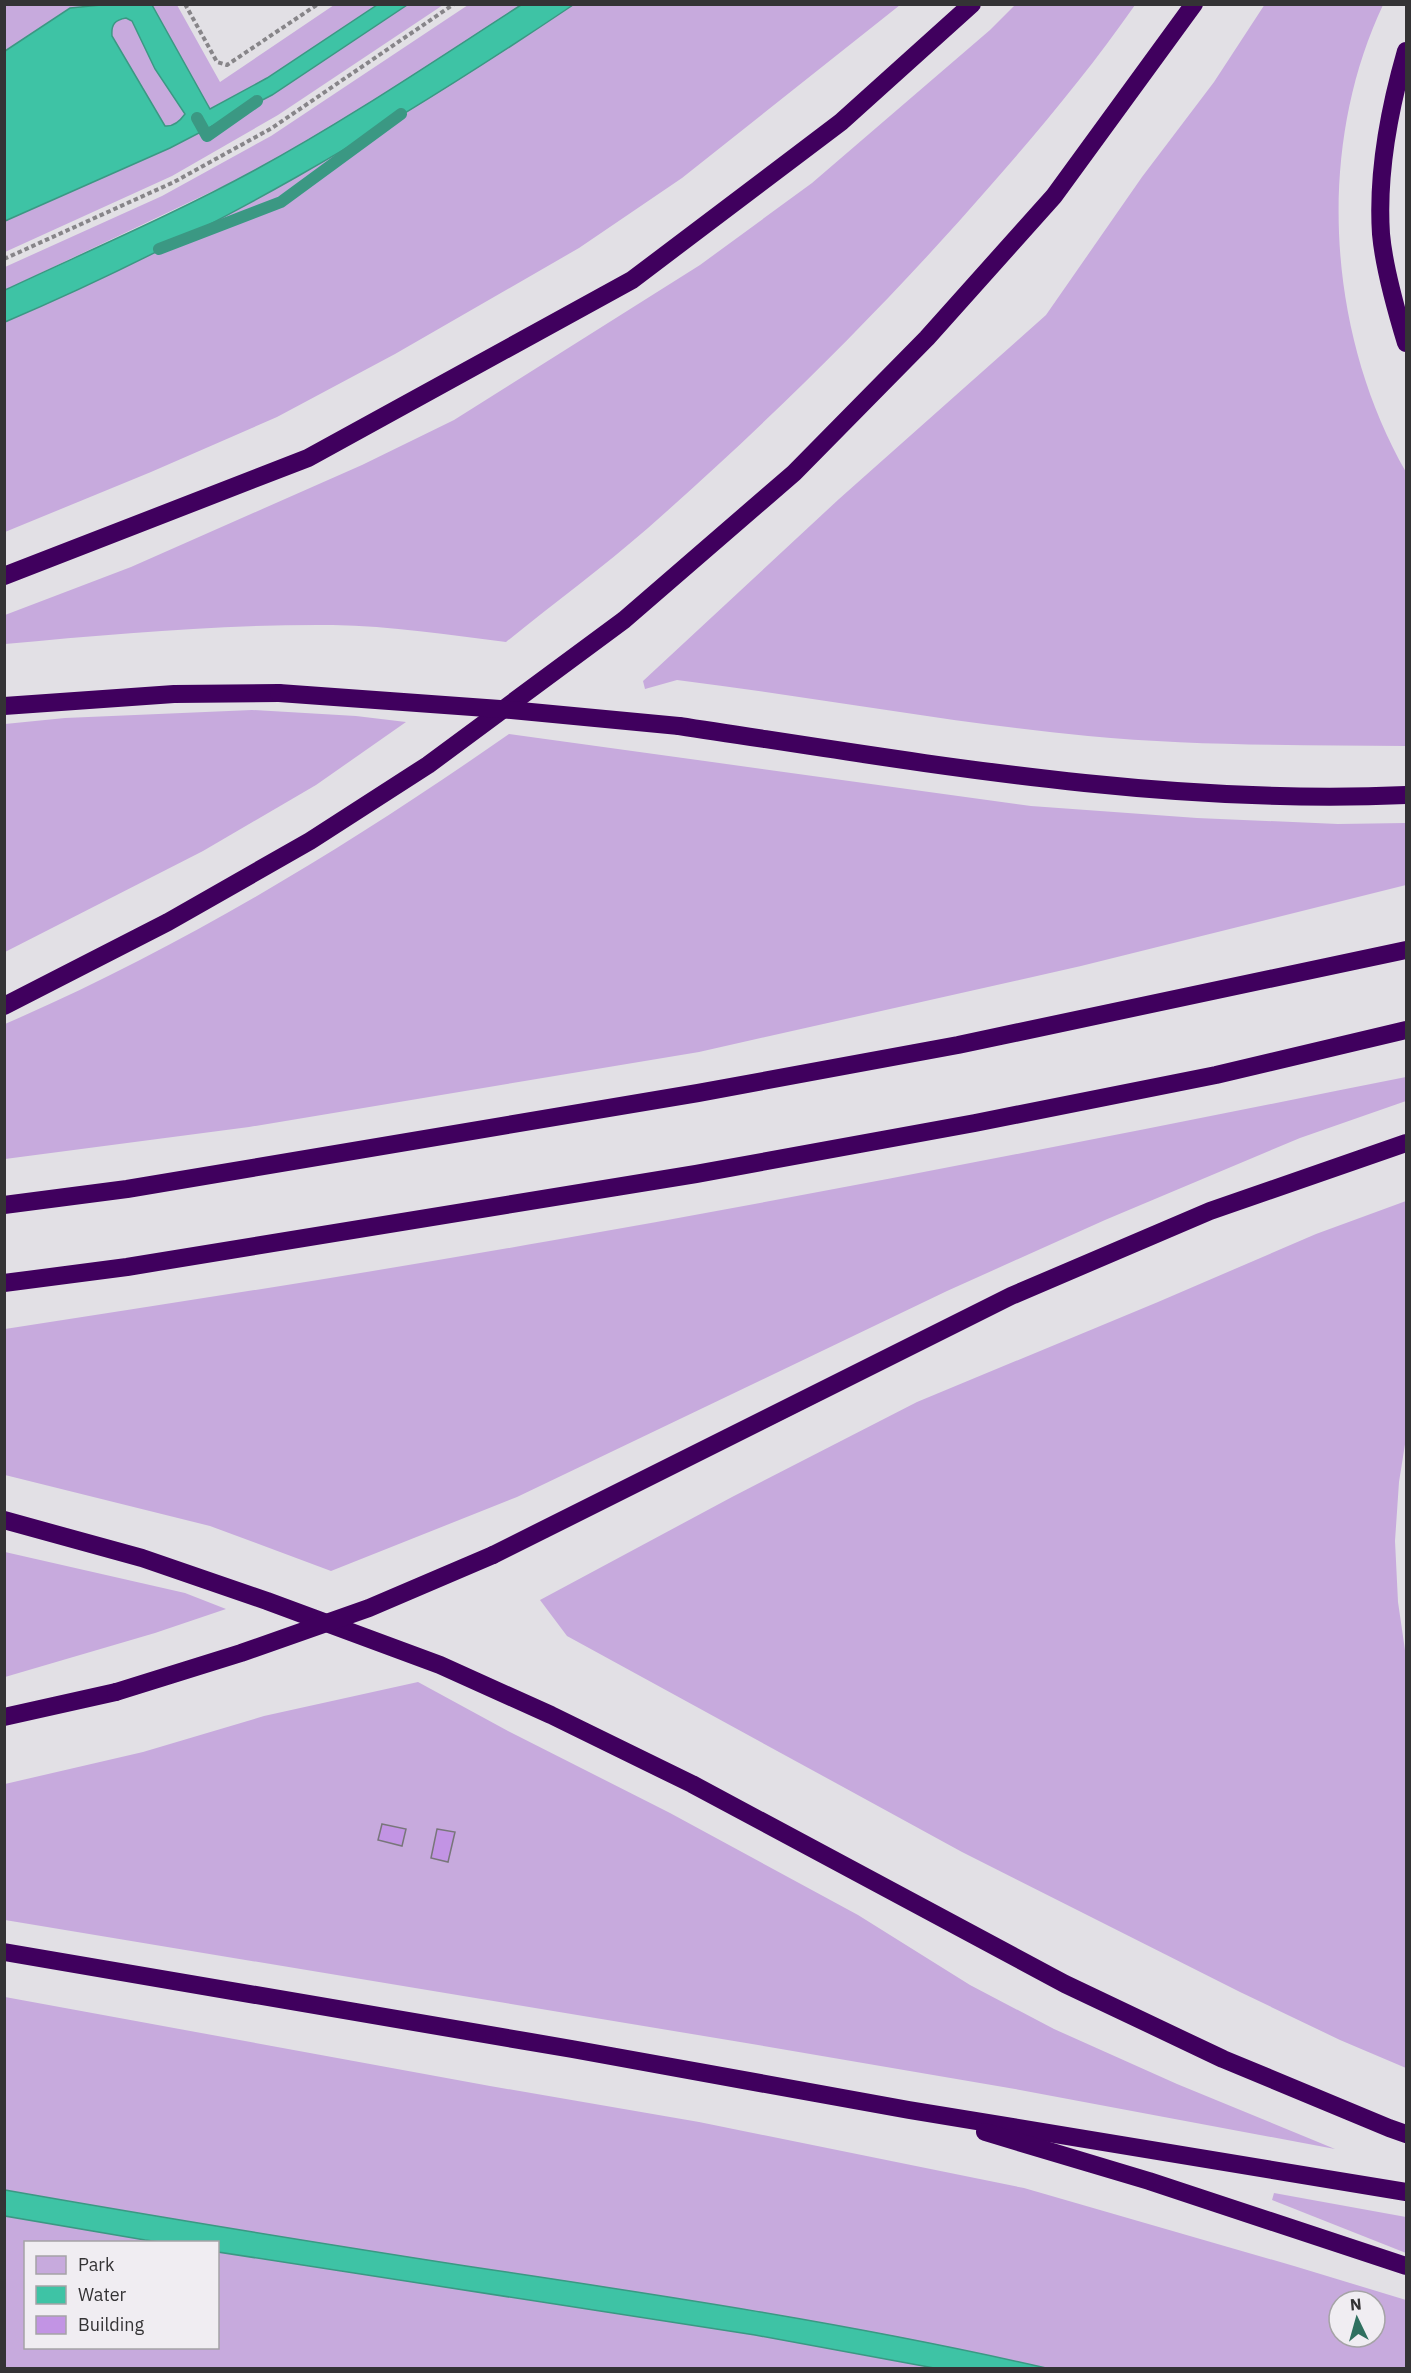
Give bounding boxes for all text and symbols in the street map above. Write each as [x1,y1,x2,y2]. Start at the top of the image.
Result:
legend [24,2241,219,2349]
text: Park [78,2253,115,2276]
text: Water [78,2283,127,2306]
north arrow [1327,2289,1387,2349]
text: N [1349,2294,1362,2315]
text: Building [78,2313,145,2336]

